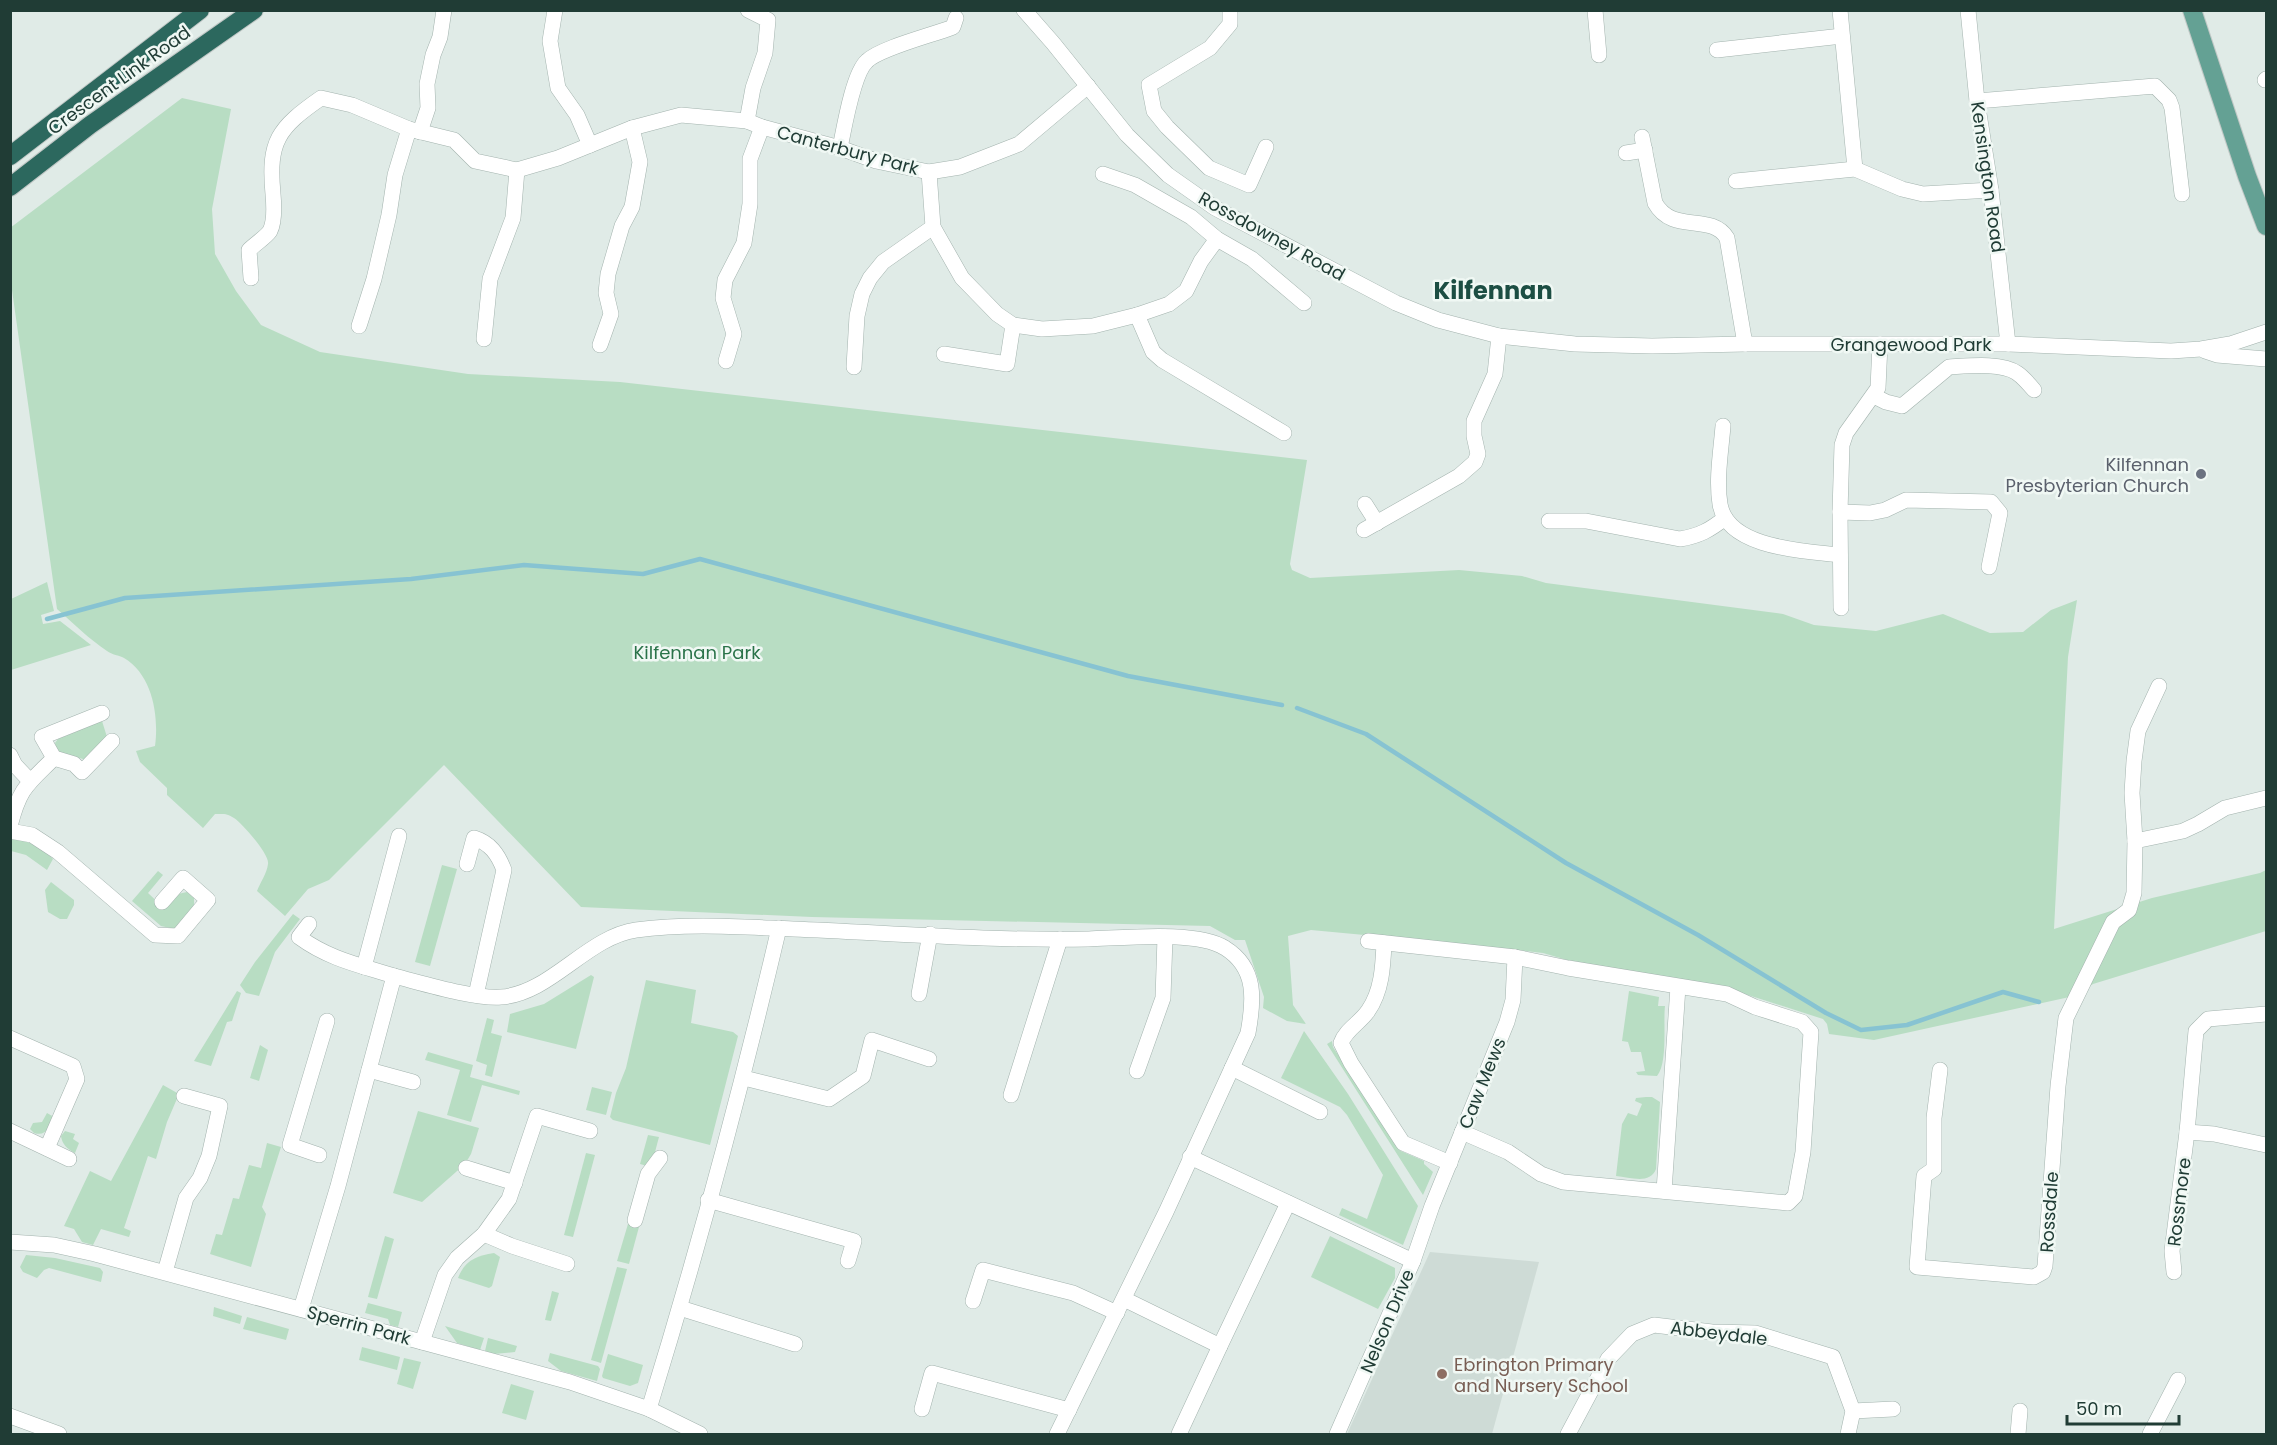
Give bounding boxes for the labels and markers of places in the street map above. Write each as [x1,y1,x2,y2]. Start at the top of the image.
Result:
place label: Kilfennan Presbyterian Church [2006,452,2189,498]
marker: Kilfennan Presbyterian Church [2194,467,2208,481]
place label: Ebrington Primary and Nursery School [1454,1352,1628,1398]
marker: Ebrington Primary and Nursery School [1435,1367,1449,1381]

